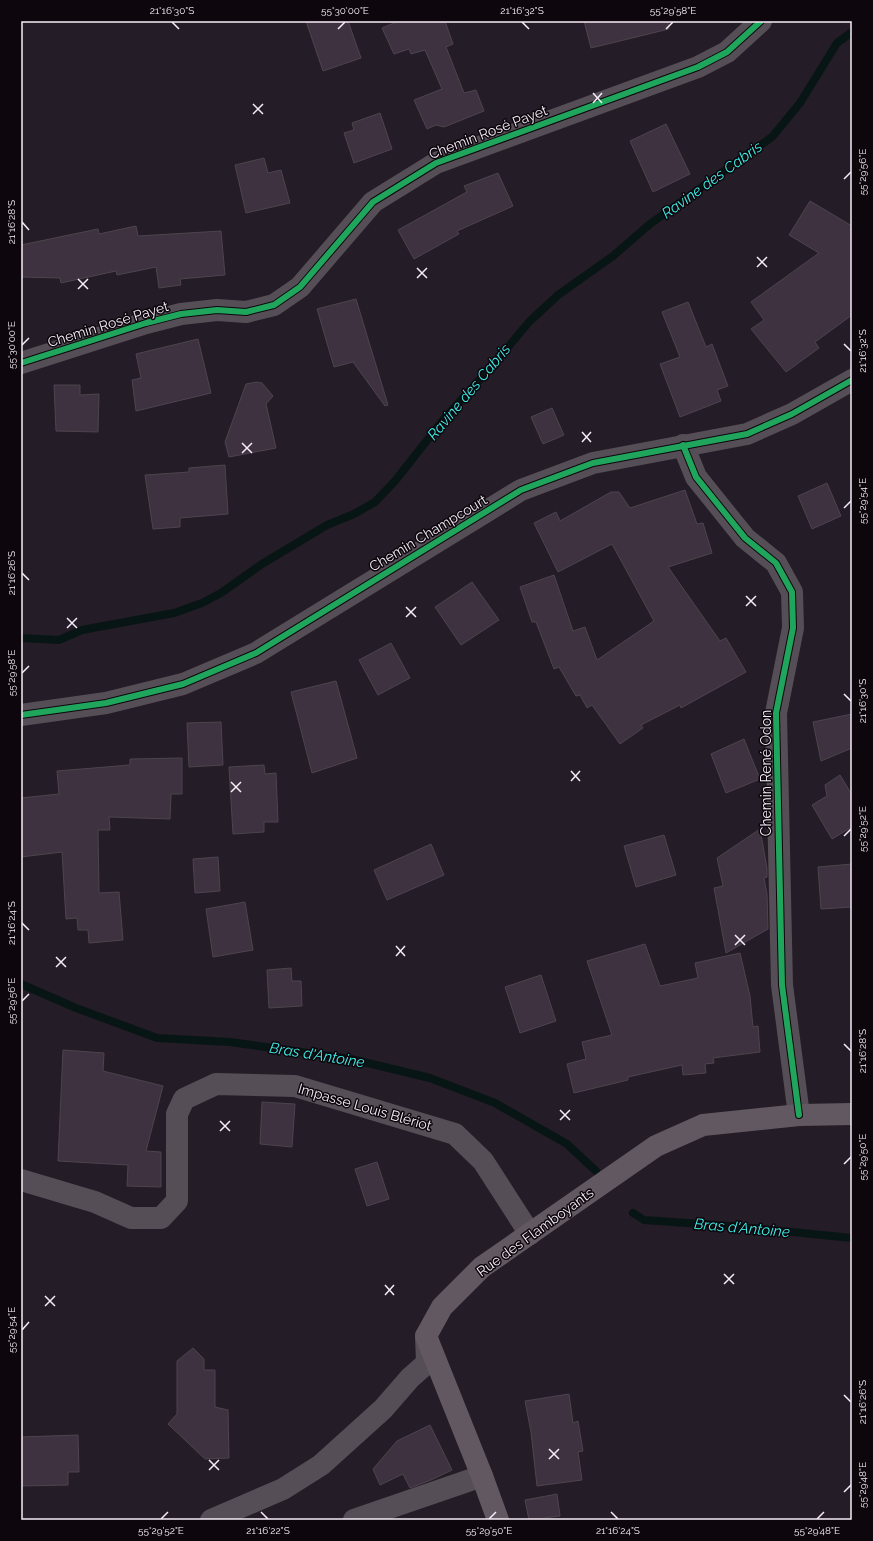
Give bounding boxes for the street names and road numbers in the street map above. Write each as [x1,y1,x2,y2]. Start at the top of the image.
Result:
street label: Chemin Rosé Payet [426,102,550,162]
street label: Chemin Rosé Payet [46,298,171,350]
street label: Chemin Champcourt [366,491,490,574]
street label: Chemin René Odon [758,710,774,836]
street label: Impasse Louis Blériot [296,1080,434,1134]
street label: Rue des Flamboyants [474,1184,597,1280]

